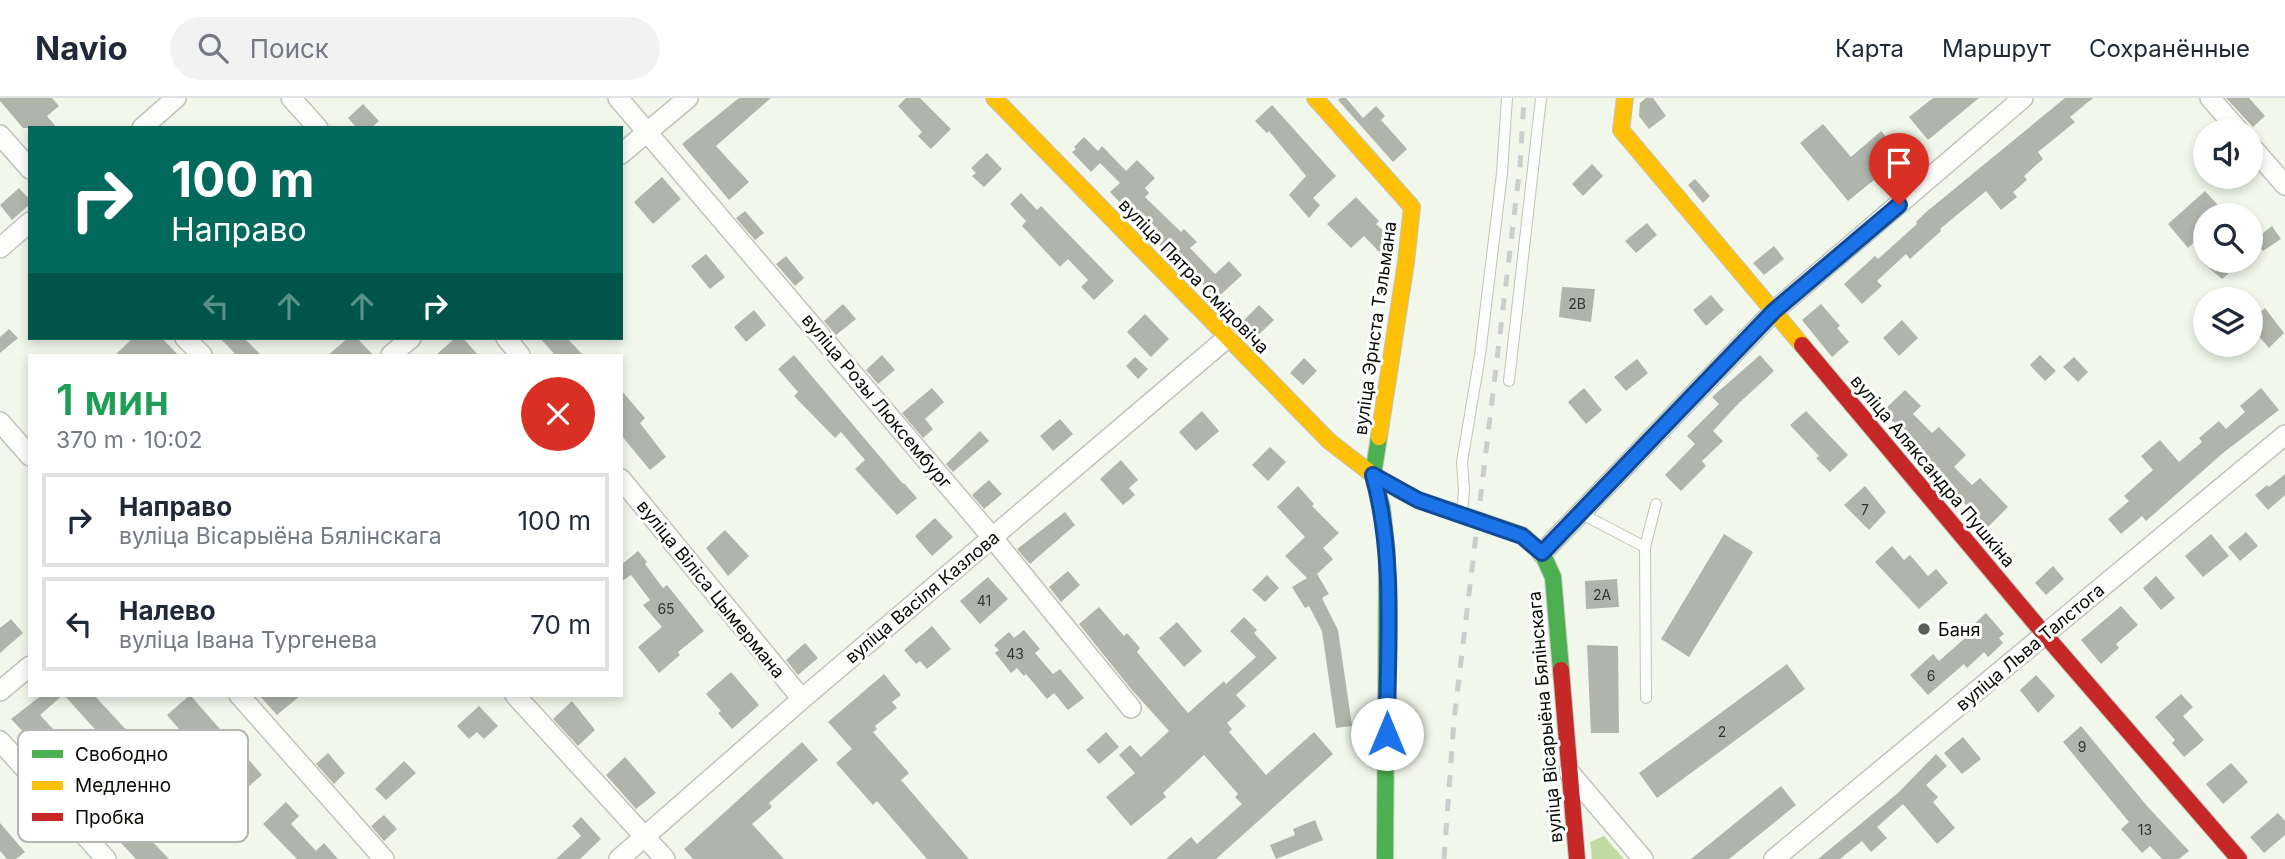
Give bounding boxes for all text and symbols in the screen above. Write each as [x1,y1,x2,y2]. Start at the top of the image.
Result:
search box [170,17,660,80]
text: Navio [35,28,128,68]
icon: search [194,29,232,67]
text: Поиск [250,33,329,64]
text: Карта [1835,34,1904,63]
text: Маршрут [1942,34,2051,63]
text: Сохранённые [2089,34,2250,63]
map controls [2193,119,2263,357]
button: sound [2193,119,2263,189]
pin [1869,133,1929,205]
icon: arrive [1880,144,1918,182]
text: 100 m [171,150,315,209]
icon: right [56,154,147,245]
street label: вуліца Пятра Смідовіча [1115,194,1273,358]
button: search [2193,203,2263,273]
text: Направо [171,210,307,249]
street label: вуліца Эрнста Тэльмана [1350,220,1400,436]
icon: left [197,287,235,325]
icon: ahead [270,287,308,325]
icon: ahead [343,287,381,325]
icon: right [416,287,454,325]
button: layers [2193,287,2263,357]
house number: 2В [1568,295,1586,312]
street label: вуліца Розы Люксембург [798,309,956,493]
street label: вуліца Аляксандра Пушкіна [1846,371,2020,571]
text: 1 мин [56,374,169,425]
button: close [521,377,595,451]
text: 370 m · 10:02 [56,426,203,454]
text: Направо [119,491,232,522]
street label: вуліца Віліса Цымермана [633,496,789,682]
icon: right [60,501,98,539]
house number: 7 [1861,501,1869,518]
text: 100 m [518,505,591,536]
text: вуліца Вісарыёна Бялінскага [119,522,442,550]
street label: вуліца Васіля Казлова [841,526,1003,668]
street label: вуліца Льва Талстога [1952,579,2108,715]
house number: 2А [1593,586,1611,603]
street label: вуліца Вісарыёна Бялінскага [1524,590,1566,844]
house number: 41 [977,592,991,609]
text: Налево [119,595,216,626]
house number: 65 [657,600,675,617]
icon: left [60,605,98,643]
text: 70 m [530,609,591,640]
place label: Баня [1938,619,1980,640]
marker: Баня [1916,621,1932,637]
text: вуліца Івана Тургенева [119,626,377,654]
house number: 43 [1006,645,1024,662]
house number: 6 [1927,667,1935,684]
position arrow [1350,697,1424,771]
house number: 2 [1718,723,1726,740]
legend [18,730,248,842]
house number: 9 [2078,738,2086,755]
text: Свободно [75,743,168,766]
text: Медленно [75,774,171,797]
text: Пробка [75,806,144,829]
house number: 13 [2138,821,2152,838]

